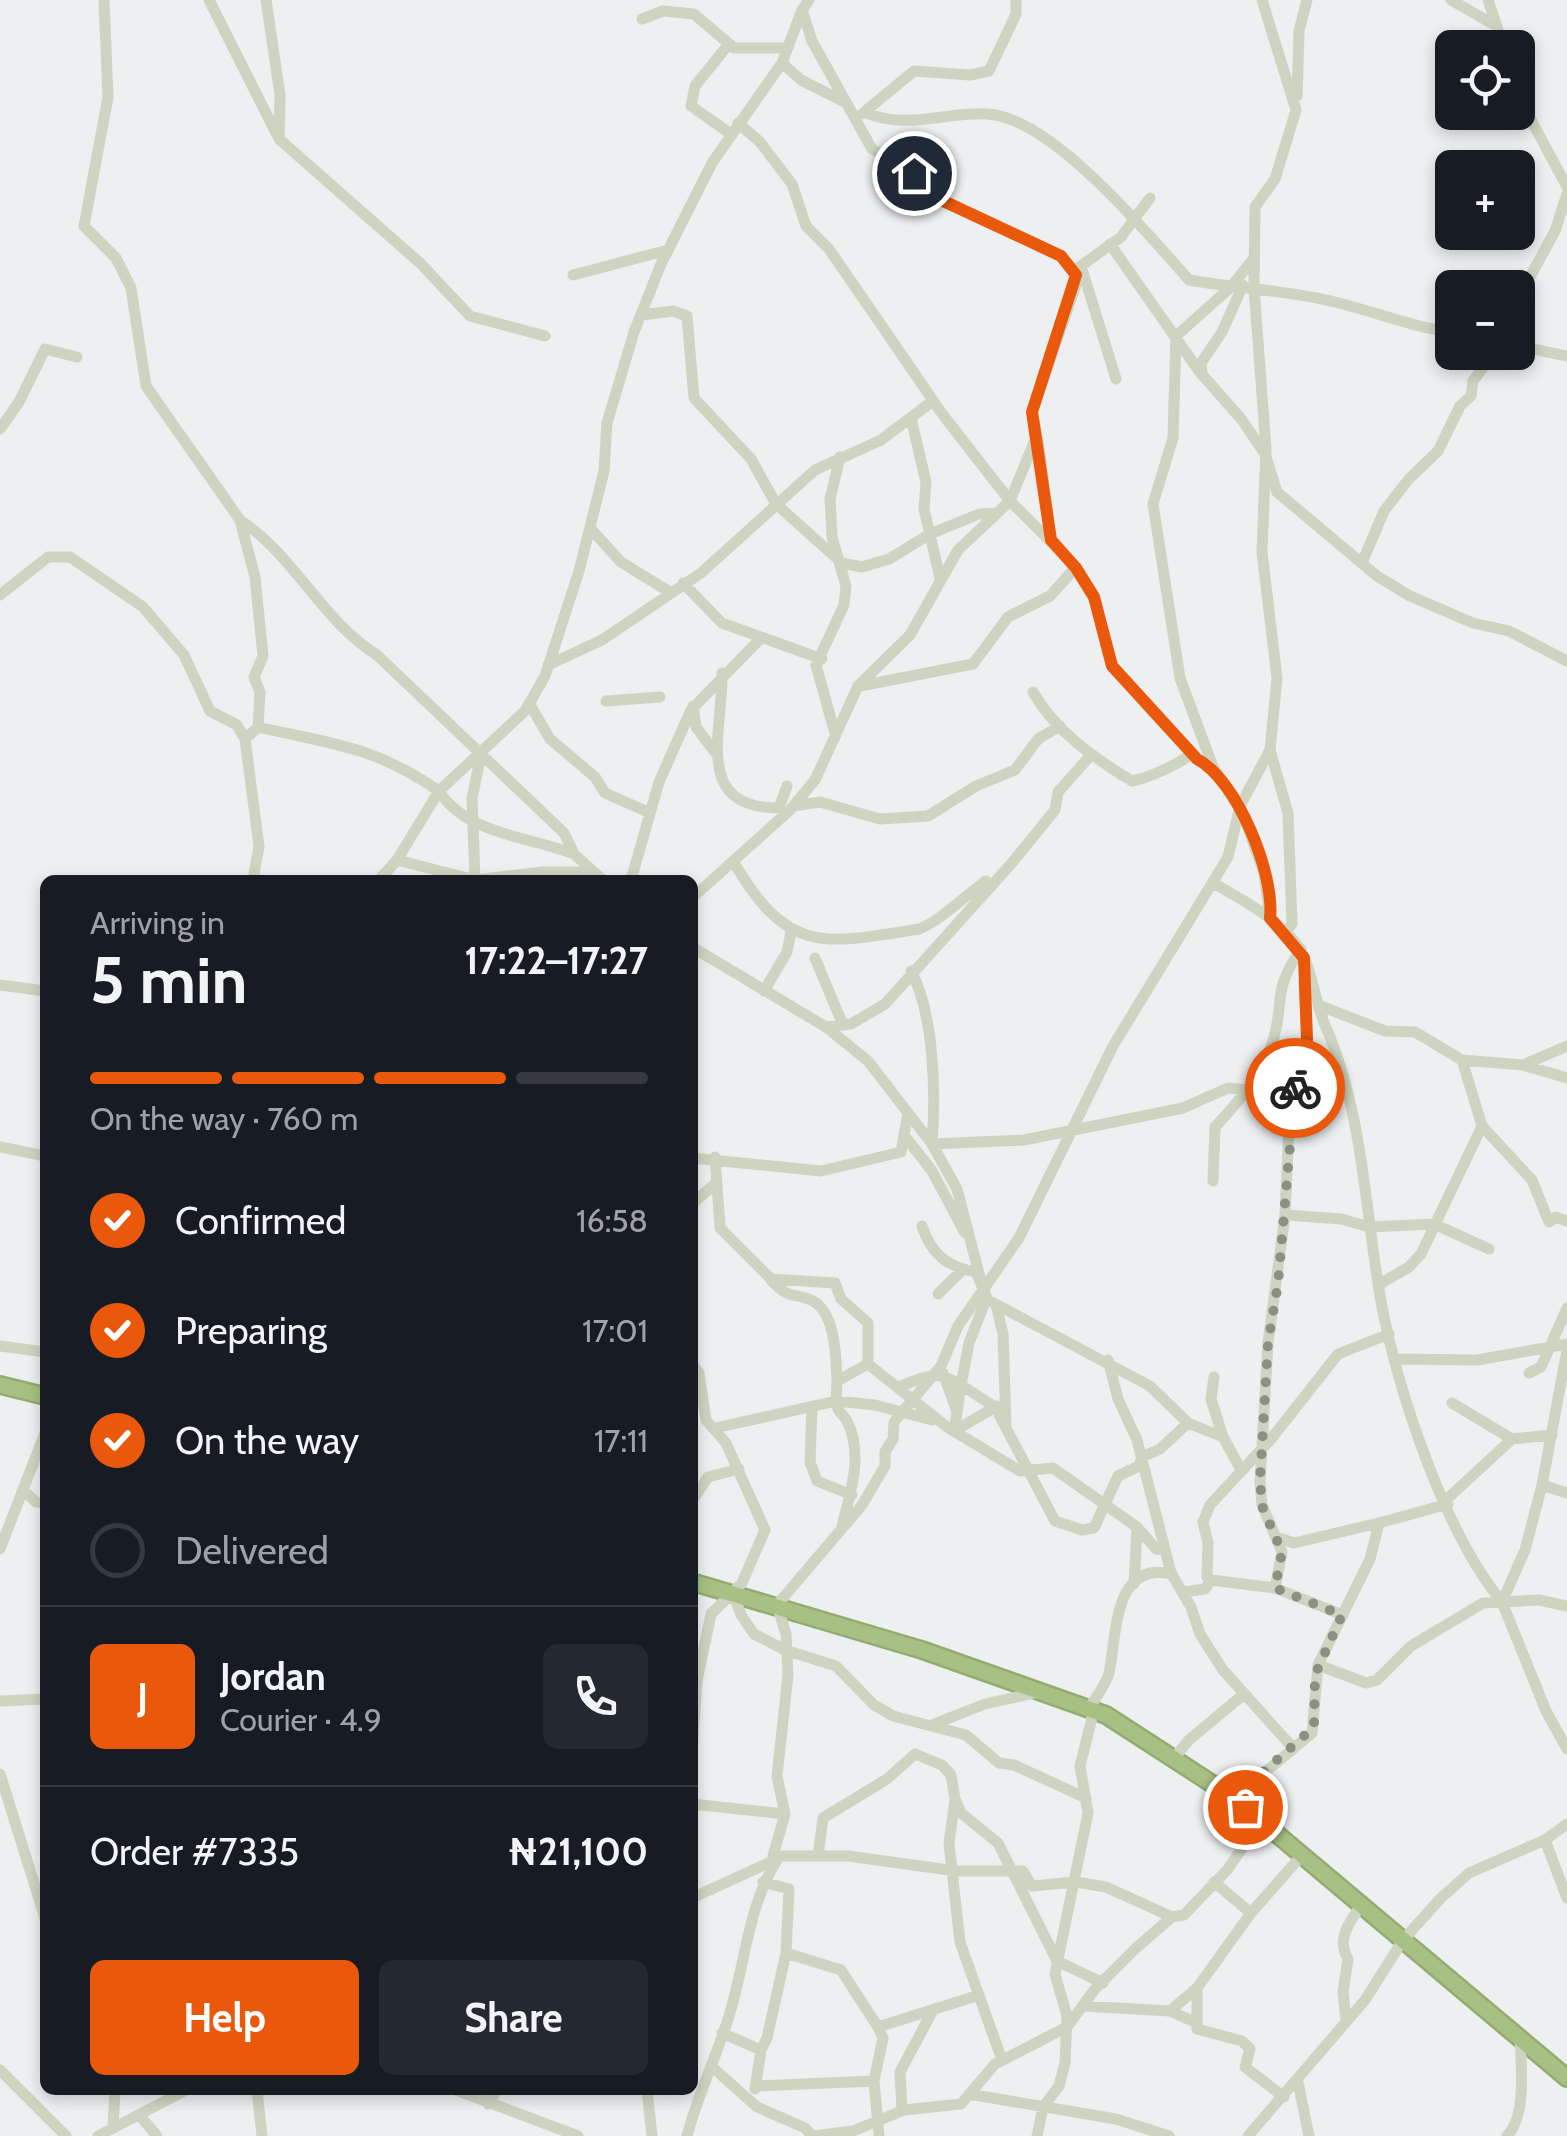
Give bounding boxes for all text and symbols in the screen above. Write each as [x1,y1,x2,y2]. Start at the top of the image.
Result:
map controls [1435,30,1535,370]
button: locate [1435,30,1535,130]
pin [872,131,957,216]
icon: home [887,146,942,201]
button: + [1435,150,1535,250]
button: − [1435,270,1535,370]
text: Arriving in [90,903,225,942]
text: 17:22–17:27 [465,937,648,984]
text: 5 min [90,940,248,1019]
courier [1245,1038,1345,1138]
icon: bike [1268,1061,1323,1116]
text: On the way · 760 m [90,1099,358,1138]
icon: check [90,1193,145,1248]
text: Confirmed [175,1197,346,1244]
text: 16:58 [576,1201,648,1240]
icon: check [90,1303,145,1358]
text: Preparing [175,1307,327,1354]
text: 17:01 [582,1311,648,1350]
icon: check [90,1413,145,1468]
text: On the way [175,1417,359,1464]
text: 17:11 [594,1421,648,1460]
text: Delivered [175,1527,329,1574]
button: phone [543,1644,648,1749]
text: Jordan [220,1653,326,1700]
text: J [137,1673,148,1720]
text: Courier · 4.9 [220,1700,382,1739]
pin [1203,1765,1288,1850]
icon: bag [1218,1780,1273,1835]
text: Order #7335 [90,1828,299,1875]
text: ₦21,100 [507,1828,648,1875]
button: Help [90,1960,359,2075]
button: Share [379,1960,648,2075]

